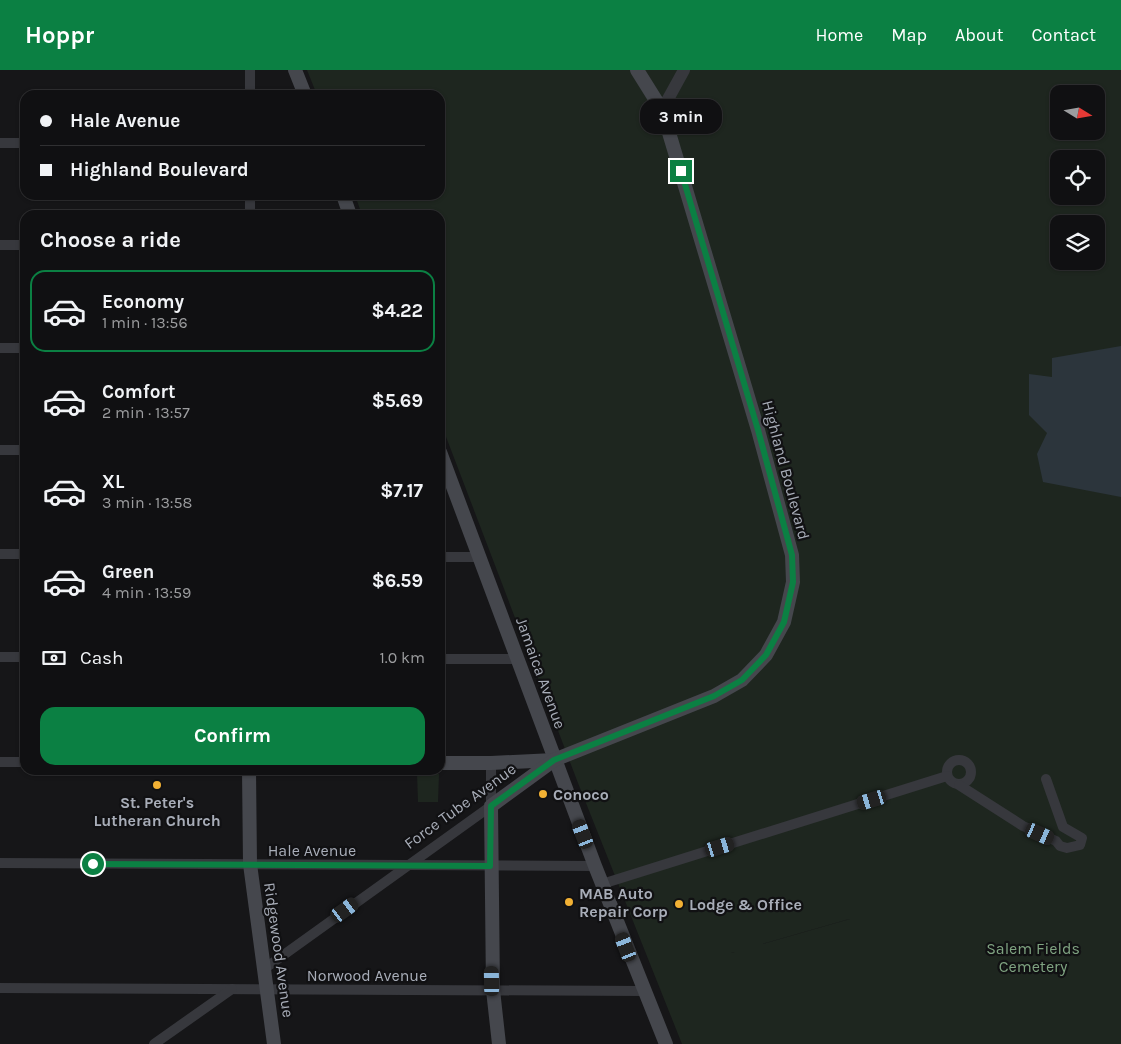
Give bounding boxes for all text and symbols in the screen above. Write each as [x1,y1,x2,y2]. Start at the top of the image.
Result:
text: Hoppr [25,21,94,49]
text: Home [815,24,863,46]
text: Map [891,24,927,46]
text: About [955,24,1004,46]
text: Contact [1032,24,1096,46]
north arrow [1050,85,1105,140]
map controls [1050,85,1105,270]
callout: 3 min [640,98,722,134]
text: 3 min [659,107,703,126]
text: Hale Avenue [70,110,180,132]
button: locate [1050,150,1105,205]
text: Highland Boulevard [70,159,249,181]
route end [670,160,692,182]
button: layers [1050,215,1105,270]
text: Choose a ride [40,227,181,253]
icon: car [42,289,87,334]
text: Economy [102,291,184,313]
text: $4.22 [372,300,423,322]
text: 1 min · 13:56 [102,313,188,332]
icon: car [42,379,87,424]
text: Comfort [102,381,176,403]
text: $5.69 [372,390,423,412]
street label: Highland Boulevard [758,398,814,542]
text: 2 min · 13:57 [102,403,190,422]
icon: car [42,469,87,514]
text: XL [102,471,124,493]
text: $7.17 [380,480,423,502]
text: 3 min · 13:58 [102,493,192,512]
icon: car [42,559,87,604]
text: Green [102,561,154,583]
text: $6.59 [372,570,423,592]
text: 4 min · 13:59 [102,583,191,602]
street label: Jamaica Avenue [512,615,570,731]
icon: cash [40,644,68,672]
text: Cash [80,647,124,669]
text: 1.0 km [380,648,425,667]
button: Confirm [40,707,425,765]
street label: Force Tube Avenue [400,759,520,853]
marker: St. Peter's Lutheran Church [151,779,163,791]
place label: Conoco [553,785,609,804]
marker: Conoco [537,788,549,800]
car [855,788,888,812]
place label: St. Peter's Lutheran Church [93,793,221,830]
car [570,817,595,851]
car [1023,821,1056,847]
car [703,835,736,859]
street label: Hale Avenue [268,841,356,860]
route start [82,853,104,875]
street label: Ridgewood Avenue [260,881,298,1019]
place label: MAB Auto Repair Corp [579,884,668,921]
car [328,895,361,925]
place label: Lodge & Office [689,895,802,914]
marker: MAB Auto Repair Corp [563,896,575,908]
marker: Lodge & Office [673,898,685,910]
car [613,930,638,964]
park label: Salem Fields Cemetery [986,939,1080,976]
street label: Norwood Avenue [307,966,427,985]
car [484,966,499,996]

